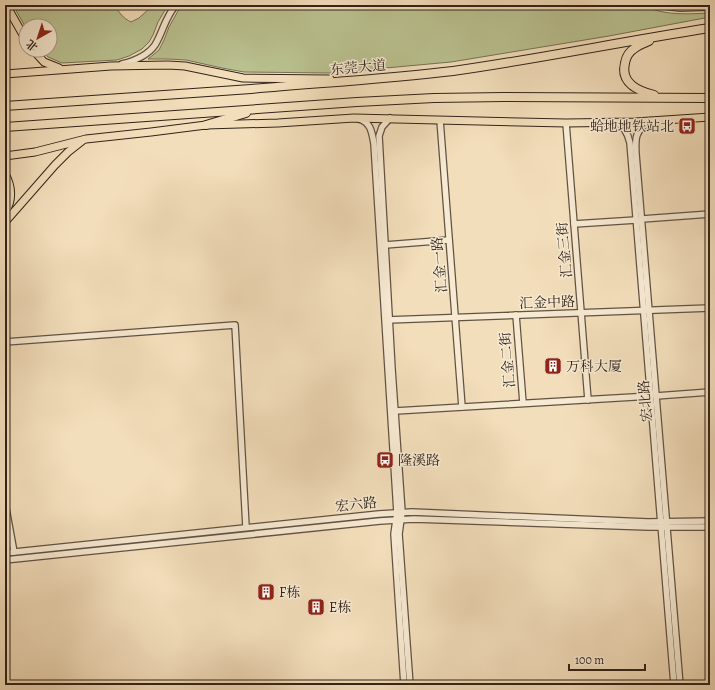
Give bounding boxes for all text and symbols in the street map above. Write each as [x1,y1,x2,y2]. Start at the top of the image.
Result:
north arrow [18,18,58,58]
text: 北 [23,36,41,55]
street label: 东莞大道 [329,56,387,79]
bus stop icon: 蛤地地铁站北 [677,116,697,136]
place label: 蛤地地铁站北 [590,117,674,136]
street label: 汇金三街 [553,221,576,279]
street label: 汇金一路 [428,236,451,294]
street label: 汇金中路 [519,292,575,313]
street label: 汇金二街 [496,331,519,389]
building icon: 万科大厦 [543,356,563,376]
place label: 万科大厦 [566,357,622,376]
street label: 宏北路 [634,379,657,423]
bus stop icon: 隆溪路 [375,450,395,470]
place label: 隆溪路 [398,451,440,470]
street label: 宏六路 [334,493,378,516]
building icon: F栋 [256,582,276,602]
place label: F栋 [279,583,300,602]
building icon: E栋 [306,597,326,617]
place label: E栋 [329,598,351,617]
scale bar [569,646,645,672]
text: 100 m [575,652,604,668]

